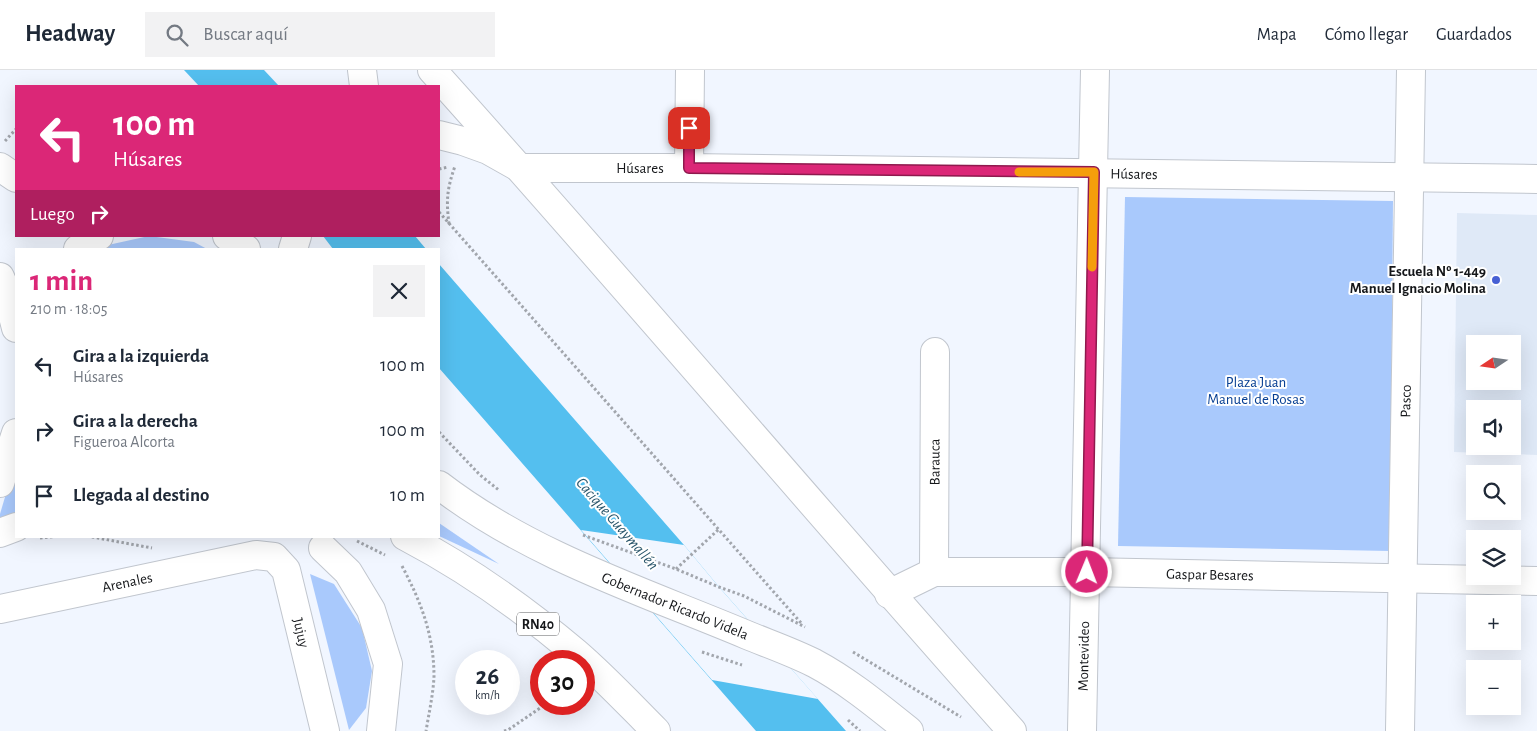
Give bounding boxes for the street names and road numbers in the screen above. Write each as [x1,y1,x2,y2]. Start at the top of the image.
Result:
street label: Húsares [616,161,664,176]
street label: Húsares [1110,166,1158,182]
street label: Pasco [1398,384,1414,418]
street label: Barauca [927,439,943,485]
street label: Gaspar Besares [1166,567,1254,583]
street label: Arenales [101,570,154,595]
street label: Gobernador Ricardo Videla [599,570,750,643]
road number: RN40 [517,612,559,636]
street label: Jujuy [290,617,312,650]
street label: Montevideo [1076,621,1092,691]

